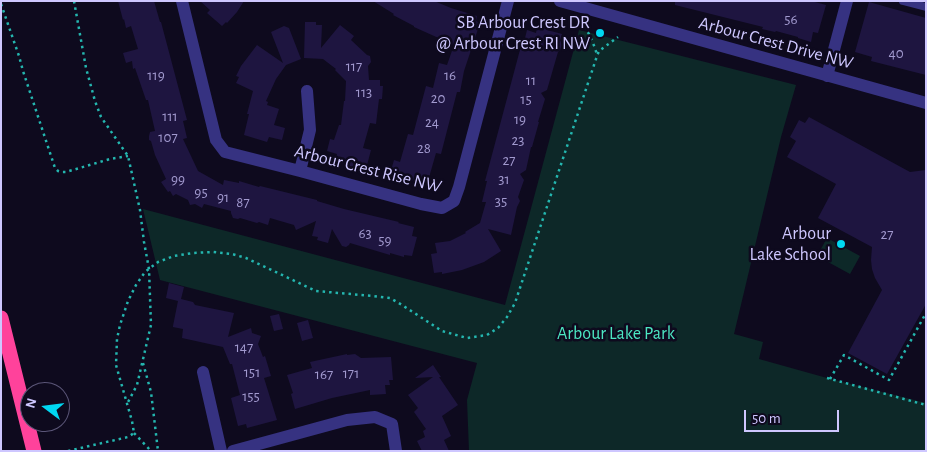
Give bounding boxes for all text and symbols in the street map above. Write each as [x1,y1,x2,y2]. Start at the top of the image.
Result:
house number: 56 [784,10,798,28]
place label: SB Arbour Crest DR @ Arbour Crest RI NW [436,12,590,54]
street label: Arbour Crest Drive NW [696,12,856,74]
marker: SB Arbour Crest DR @ Arbour Crest RI NW [594,27,606,39]
house number: 40 [888,44,904,62]
house number: 117 [346,57,362,75]
house number: 119 [147,66,165,84]
house number: 16 [444,66,456,84]
house number: 11 [526,71,536,89]
house number: 113 [356,83,372,101]
house number: 20 [431,89,445,107]
house number: 15 [520,90,532,108]
house number: 111 [162,107,178,125]
house number: 19 [514,110,526,128]
house number: 24 [425,113,439,131]
house number: 107 [158,128,178,146]
house number: 23 [511,131,525,149]
house number: 28 [417,139,431,157]
street label: Arbour Crest Rise NW [292,140,444,198]
house number: 27 [502,151,516,169]
house number: 99 [171,170,185,188]
house number: 31 [498,170,510,188]
house number: 95 [194,183,208,201]
house number: 91 [217,188,229,206]
house number: 35 [495,192,507,210]
house number: 87 [236,193,250,211]
place label: Arbour Lake School [749,223,831,266]
house number: 63 [358,224,372,242]
house number: 27 [880,225,894,243]
house number: 59 [378,231,392,249]
marker: Arbour Lake School [835,238,847,250]
park label: Arbour Lake Park [557,323,675,345]
house number: 147 [235,338,253,356]
house number: 151 [244,363,260,381]
house number: 171 [343,364,359,382]
house number: 167 [315,365,333,383]
north arrow [20,382,70,432]
house number: 155 [242,387,260,405]
text: N [23,397,39,410]
scale bar [747,400,842,432]
text: 50 m [752,411,781,426]

